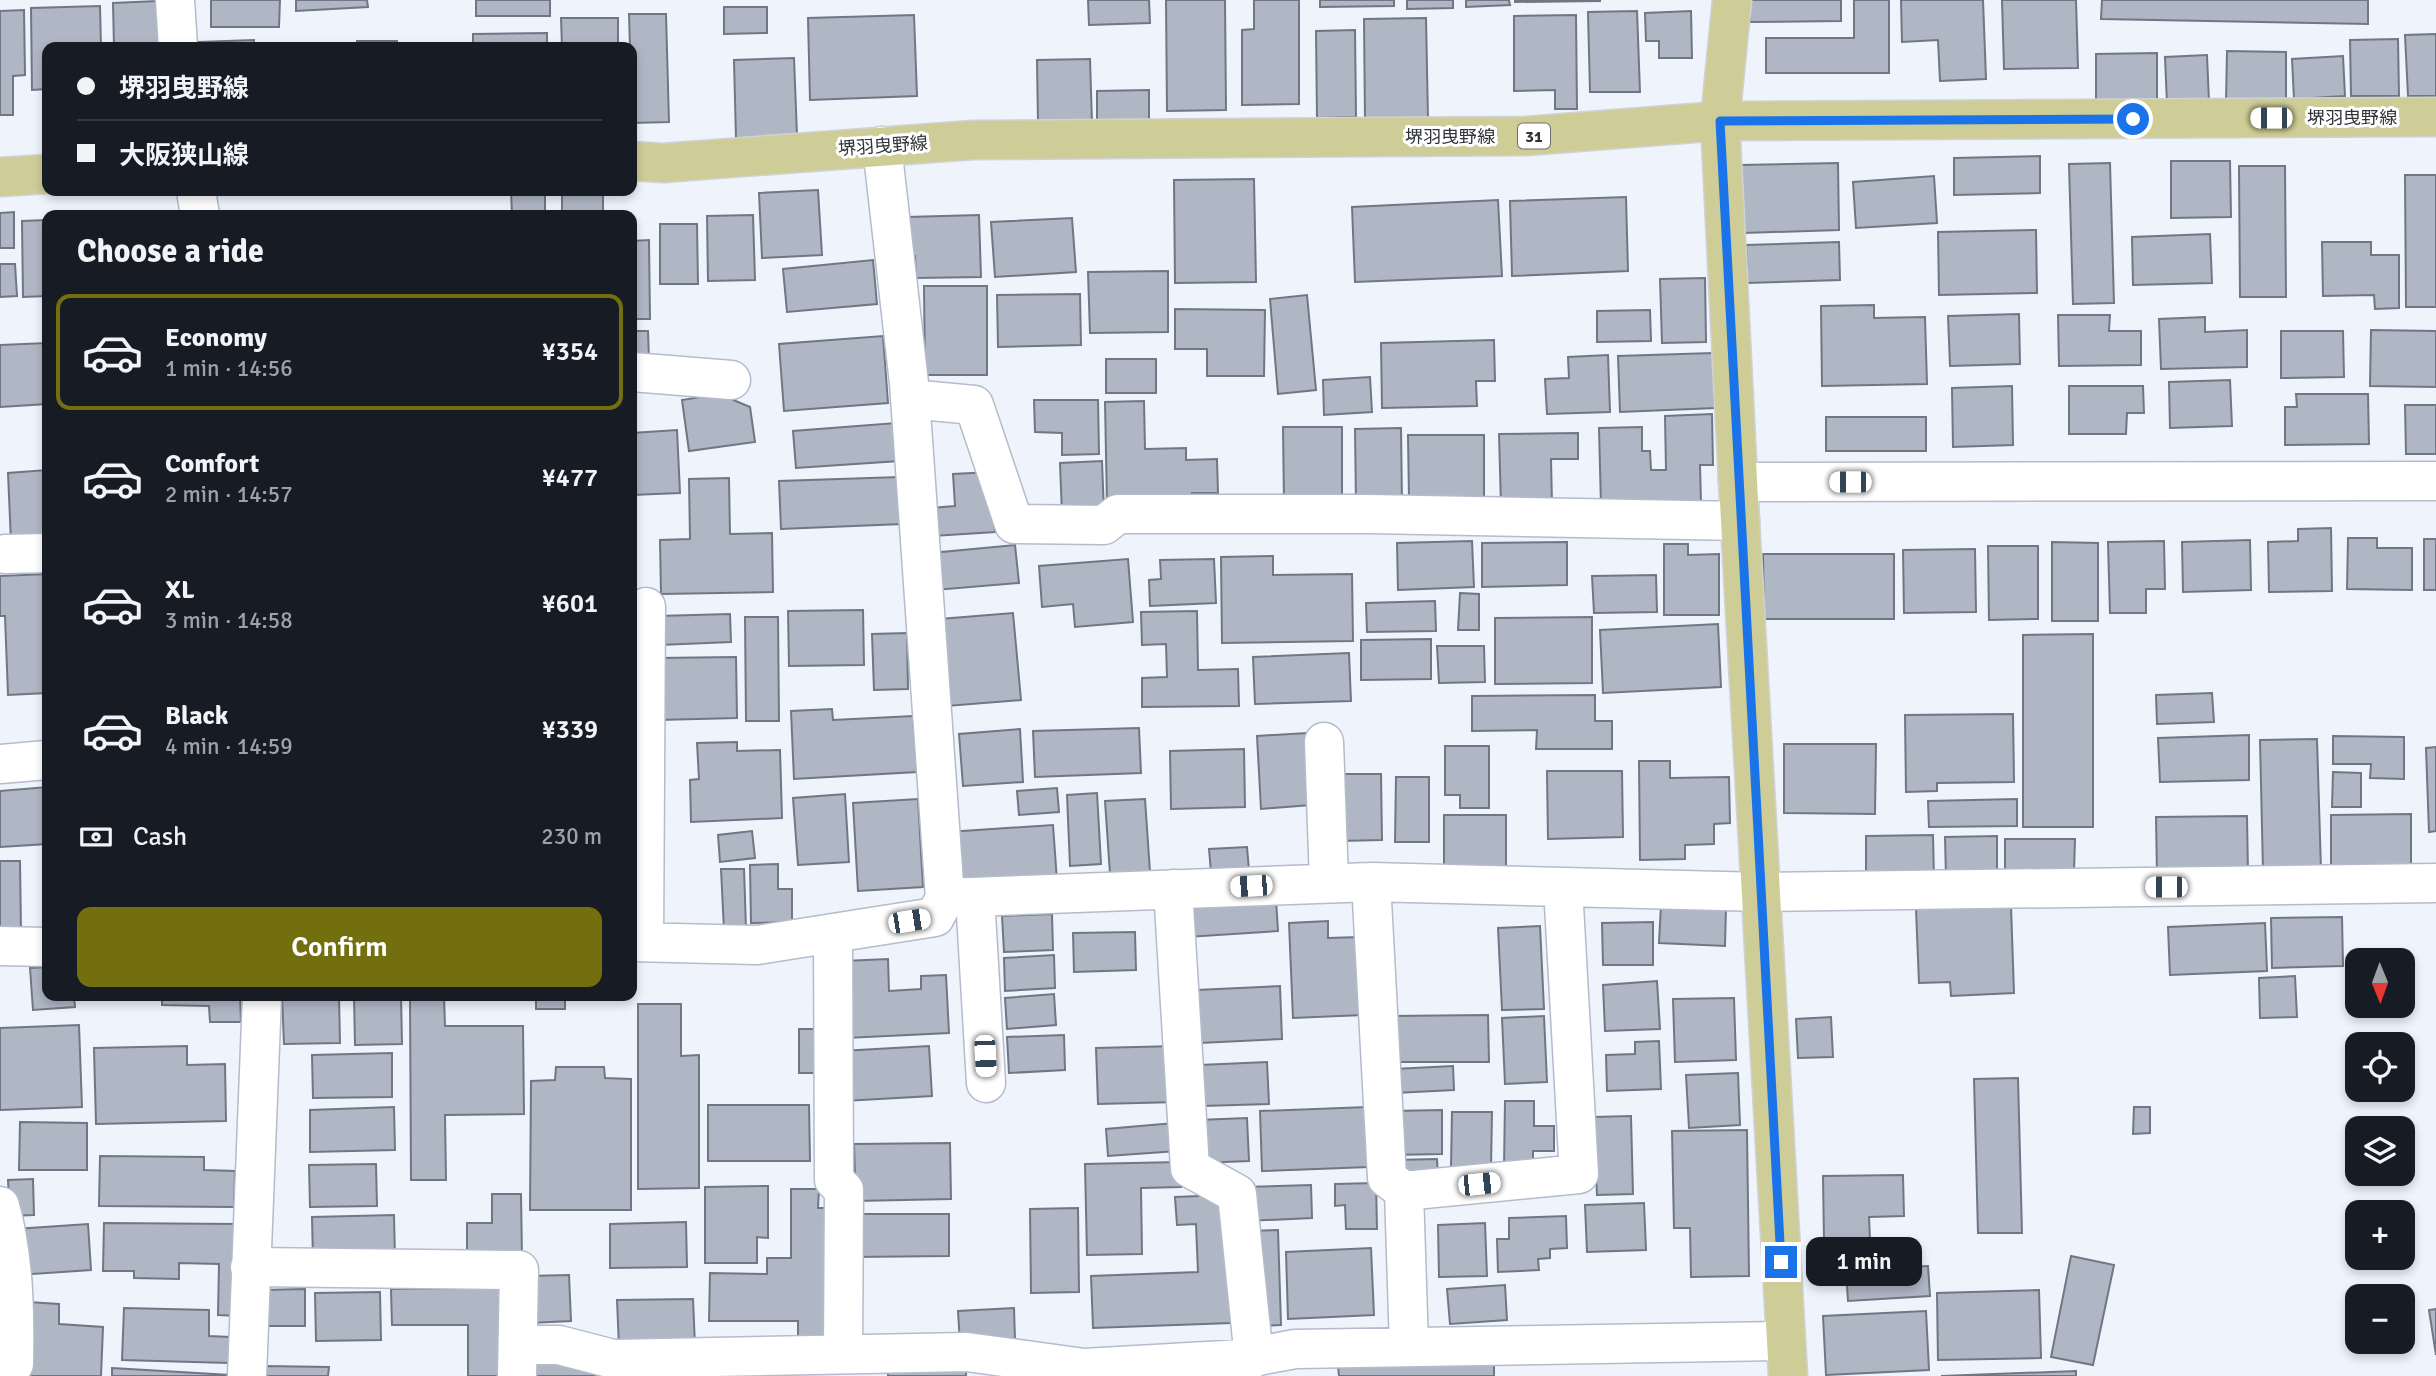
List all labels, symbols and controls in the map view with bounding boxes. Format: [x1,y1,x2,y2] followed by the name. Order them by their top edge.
[119,73,249,105] text: 堺羽曳野線
[2117,103,2149,135] route start
[2307,107,2397,129] street label: 堺羽曳野線
[2251,108,2293,129] car
[1518,124,1550,148] road number: 31
[1405,126,1495,148] street label: 堺羽曳野線
[837,132,929,160] street label: 堺羽曳野線
[119,140,249,172] text: 大阪狭山線
[77,232,264,271] text: Choose a ride
[81,321,144,384] icon: car
[165,322,267,354] text: Economy
[542,336,598,368] text: ¥354
[165,354,293,383] text: 1 min · 14:56
[81,447,144,510] icon: car
[165,448,259,480] text: Comfort
[542,462,598,494] text: ¥477
[1830,472,1872,493] car
[165,480,293,509] text: 2 min · 14:57
[81,573,144,636] icon: car
[165,574,195,606] text: XL
[542,588,598,620] text: ¥601
[165,606,293,635] text: 3 min · 14:58
[81,699,144,762] icon: car
[165,700,228,732] text: Black
[542,714,598,746] text: ¥339
[165,732,293,761] text: 4 min · 14:59
[77,818,115,856] icon: cash
[133,821,187,853] text: Cash
[541,822,602,851] text: 230 m
[1230,874,1273,898] car
[2146,877,2188,898] car
[77,907,602,987] button: Confirm
[887,907,932,935] car
[2345,948,2415,1018] north arrow
[2345,948,2415,1354] map controls
[2345,1032,2415,1102] button: locate
[974,1034,997,1078] car
[2345,1116,2415,1186] button: layers
[1458,1171,1501,1197] car
[2345,1200,2415,1270] button: +
[1806,1238,1921,1286] callout: 1 min
[1765,1246,1797,1278] route end
[1836,1247,1892,1276] text: 1 min
[2345,1284,2415,1354] button: −

